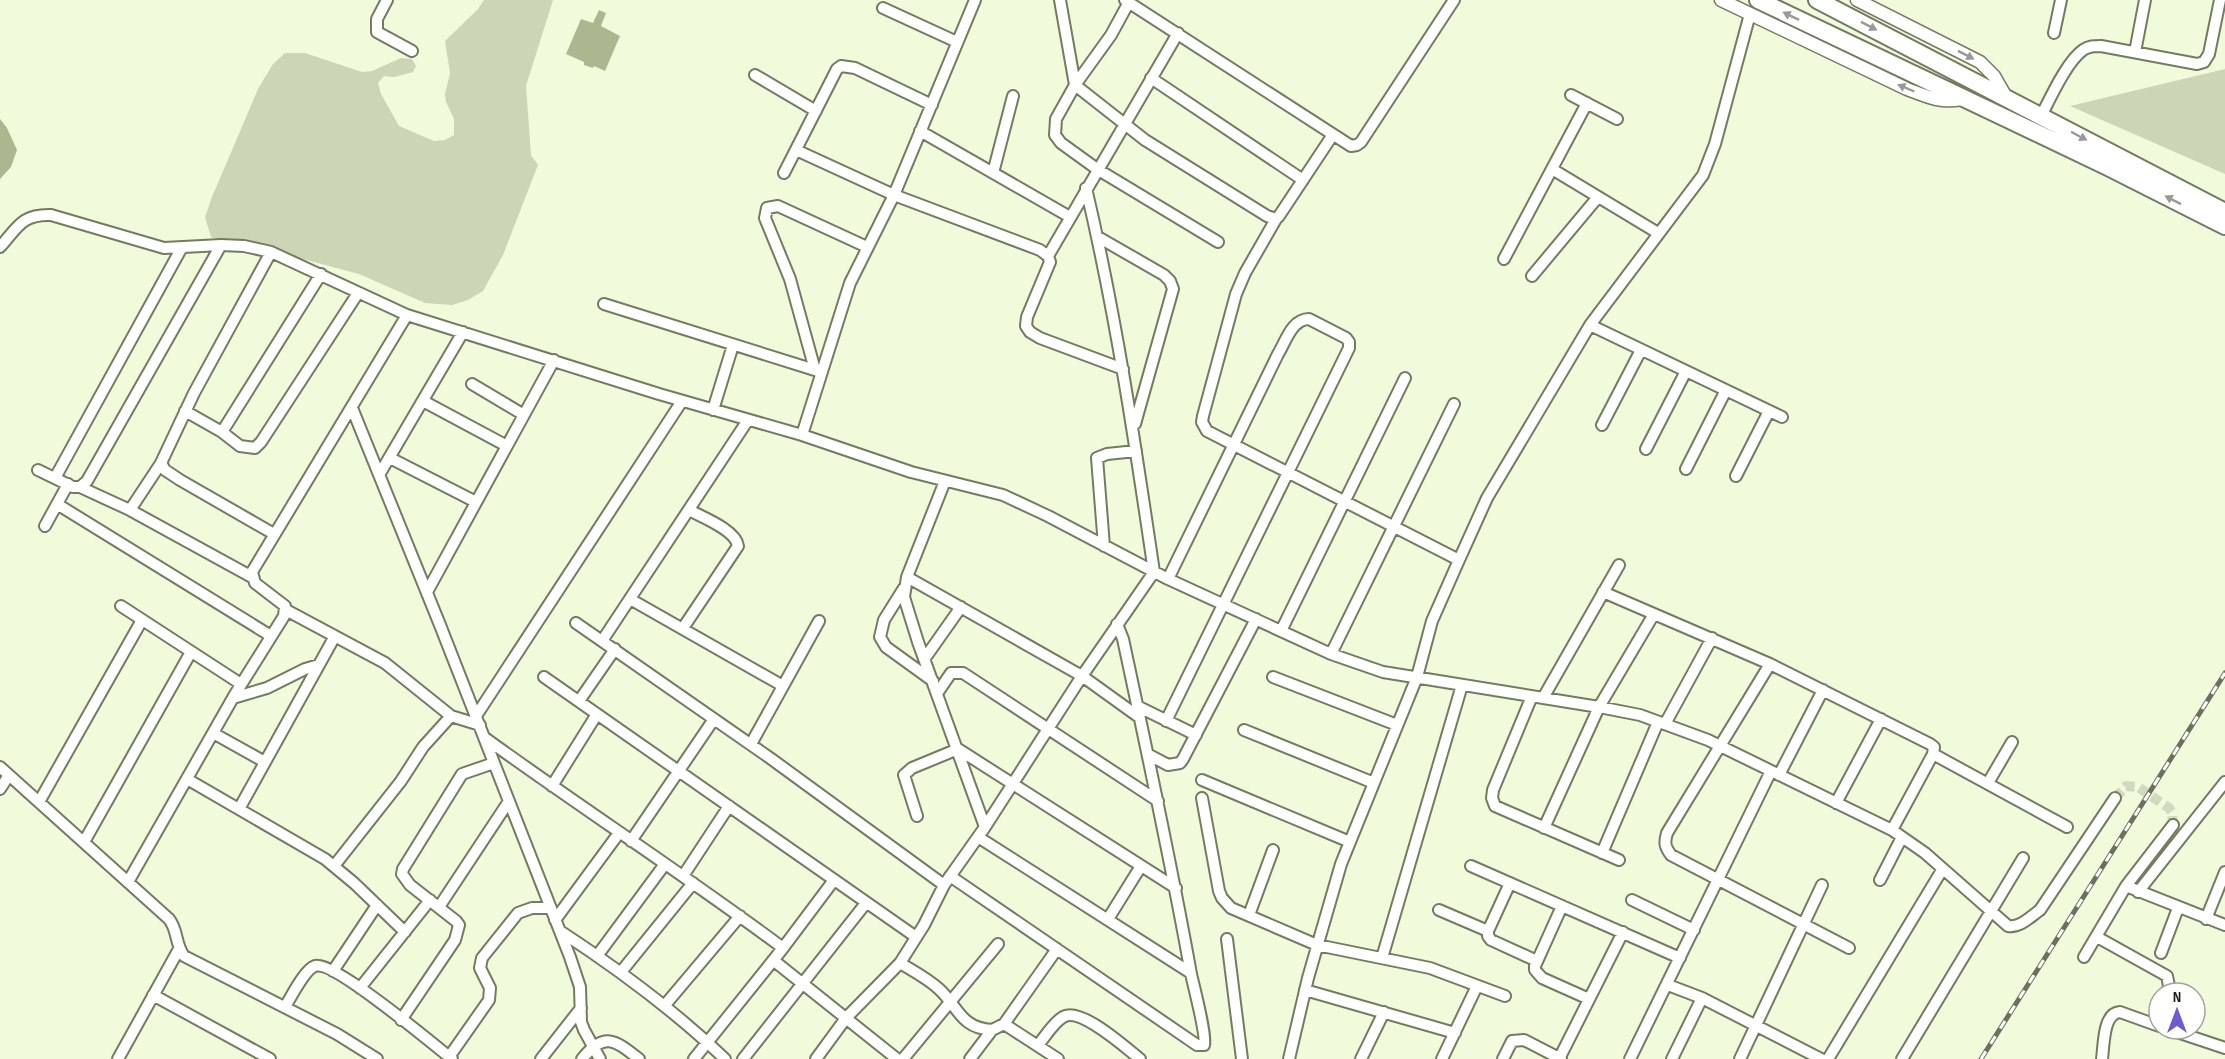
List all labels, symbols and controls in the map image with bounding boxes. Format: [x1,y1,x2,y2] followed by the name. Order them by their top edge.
[1782,12,1800,22] one-way arrow
[1861,22,1878,31] one-way arrow
[1957,50,1974,59] one-way arrow
[1897,83,1915,93] one-way arrow
[2071,131,2088,141] one-way arrow
[2164,195,2181,205] one-way arrow
[2147,981,2207,1041] north arrow
[2173,988,2181,1007] text: N

